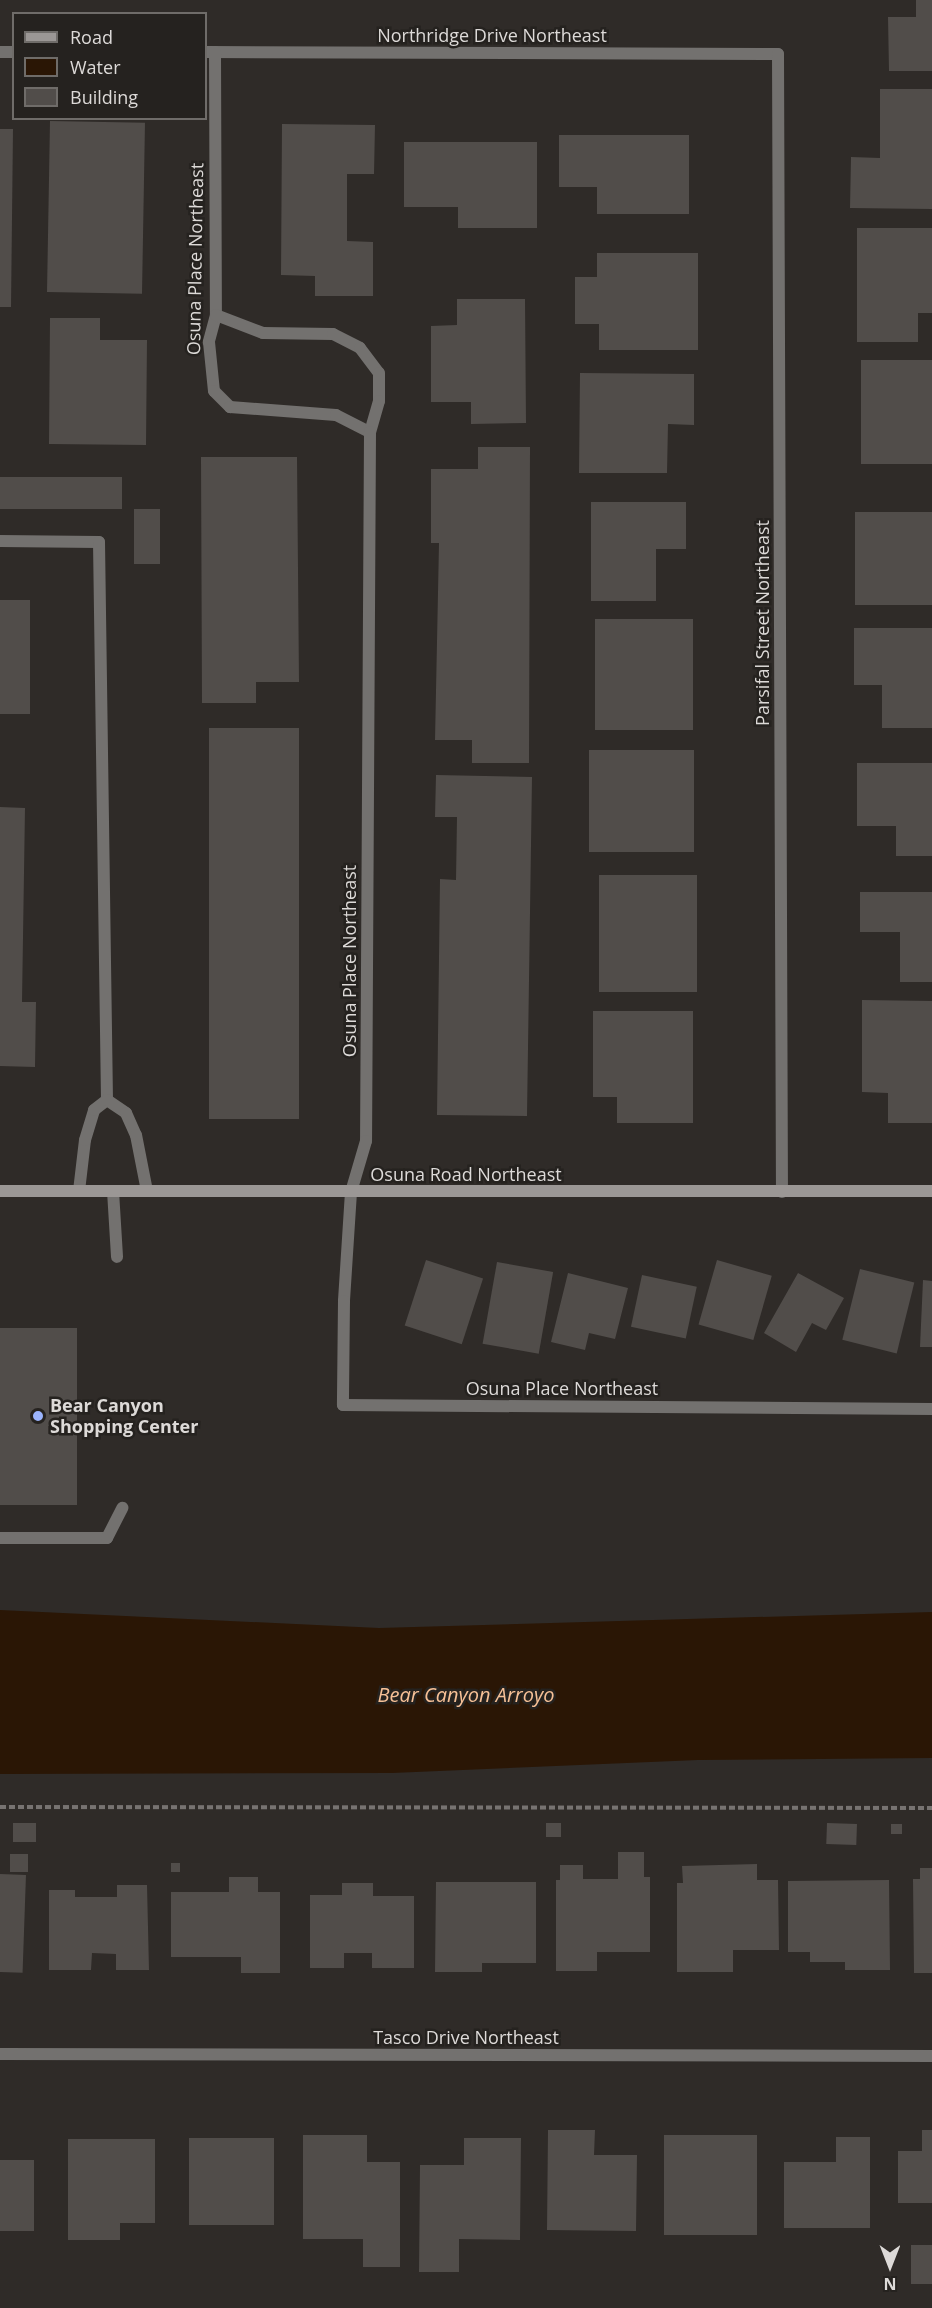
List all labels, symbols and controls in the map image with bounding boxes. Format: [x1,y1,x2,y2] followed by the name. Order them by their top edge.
[12,12,207,120] legend
[377,24,607,46] street label: Northridge Drive Northeast
[70,25,113,49] text: Road
[70,55,121,79] text: Water
[70,85,138,109] text: Building
[183,163,207,355] street label: Osuna Place Northeast
[751,520,773,726] street label: Parsifal Street Northeast
[338,865,360,1057] street label: Osuna Place Northeast
[370,1163,562,1185] street label: Osuna Road Northeast
[466,1377,658,1399] street label: Osuna Place Northeast
[50,1395,198,1438] place label: Bear Canyon Shopping Center
[31,1409,45,1423] marker: Bear Canyon Shopping Center
[378,1682,554,1706] water label: Bear Canyon Arroyo
[373,2026,559,2048] street label: Tasco Drive Northeast
[860,2236,920,2296] north arrow
[884,2273,897,2295] text: N

